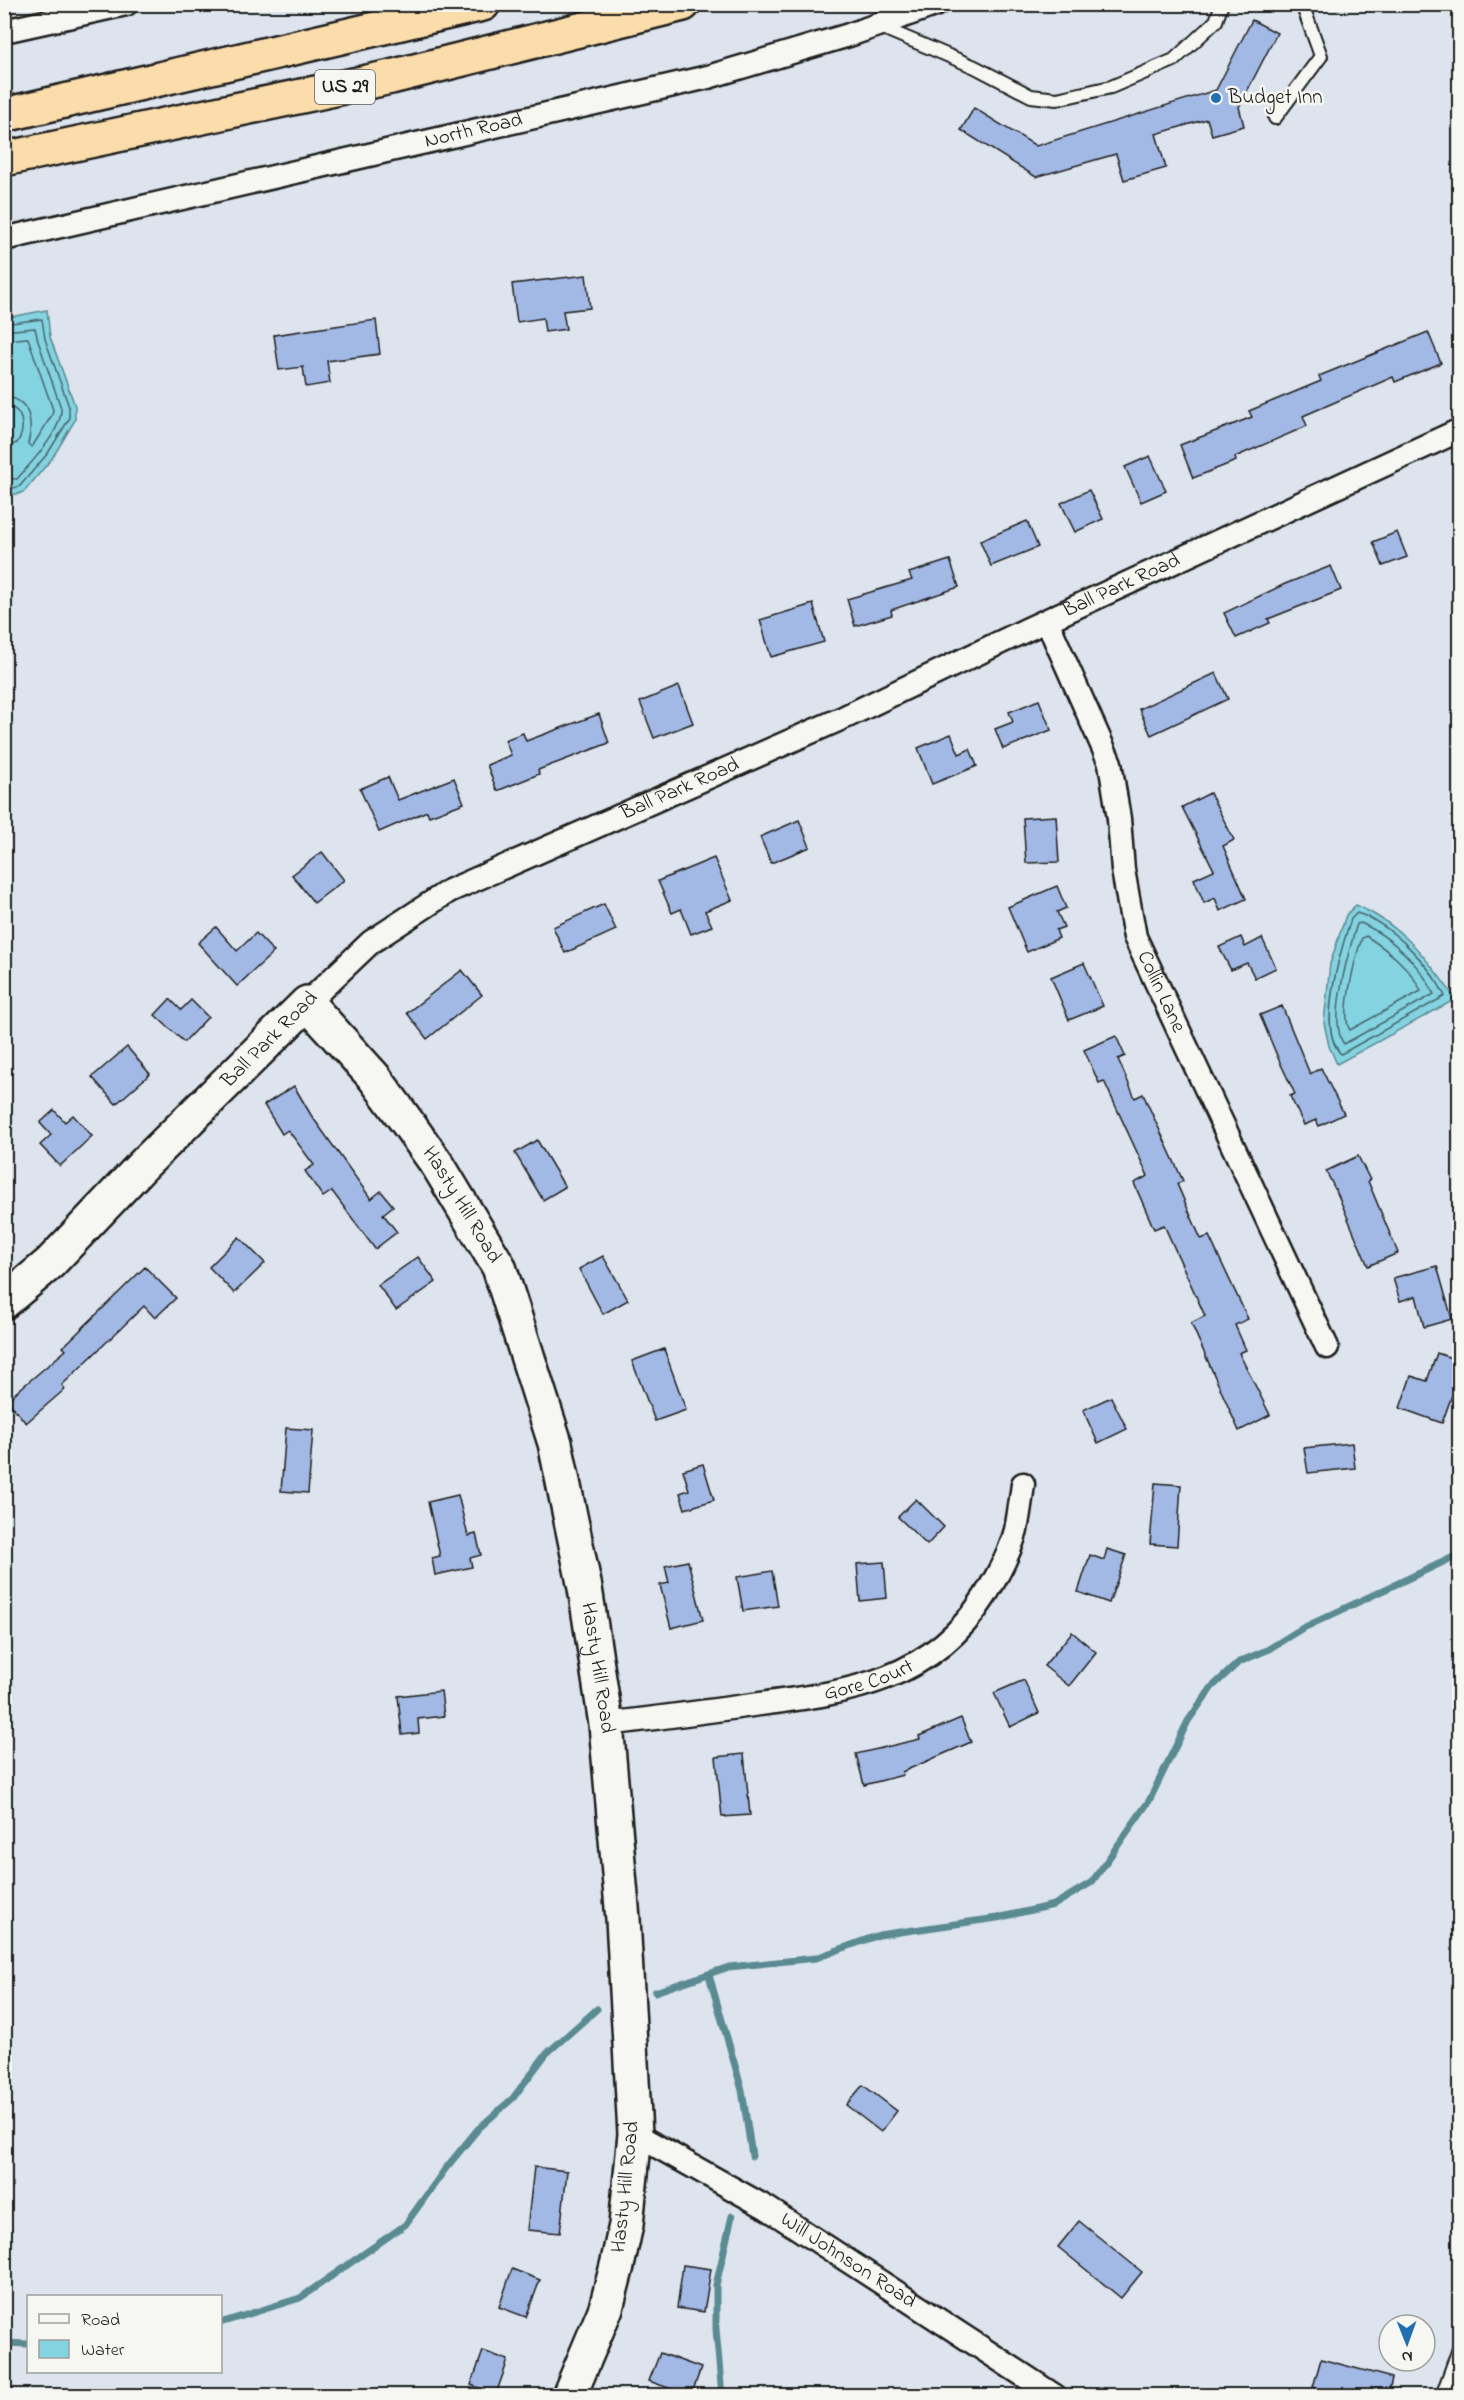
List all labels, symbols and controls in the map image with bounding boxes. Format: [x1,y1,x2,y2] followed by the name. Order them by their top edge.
[315,70,375,104] road number: US 29
[1227,83,1323,115] place label: Budget Inn
[1209,91,1223,105] marker: Budget Inn
[422,105,526,157] street label: North Road
[1057,546,1185,627] street label: Ball Park Road
[615,750,744,829] street label: Ball Park Road
[1129,946,1193,1038] street label: Collin Lane
[214,984,326,1096] street label: Ball Park Road
[414,1140,509,1269] street label: Hasty Hill Road
[572,1600,622,1735] street label: Hasty Hill Road
[821,1652,920,1709] street label: Gore Court
[604,2120,650,2255] street label: Hasty Hill Road
[774,2205,922,2316] street label: Will Johnson Road
[27,2295,222,2373] legend
[81,2308,120,2334] text: Road
[1377,2313,1437,2373] north arrow
[81,2338,125,2364] text: Water
[1401,2344,1413,2368] text: N

